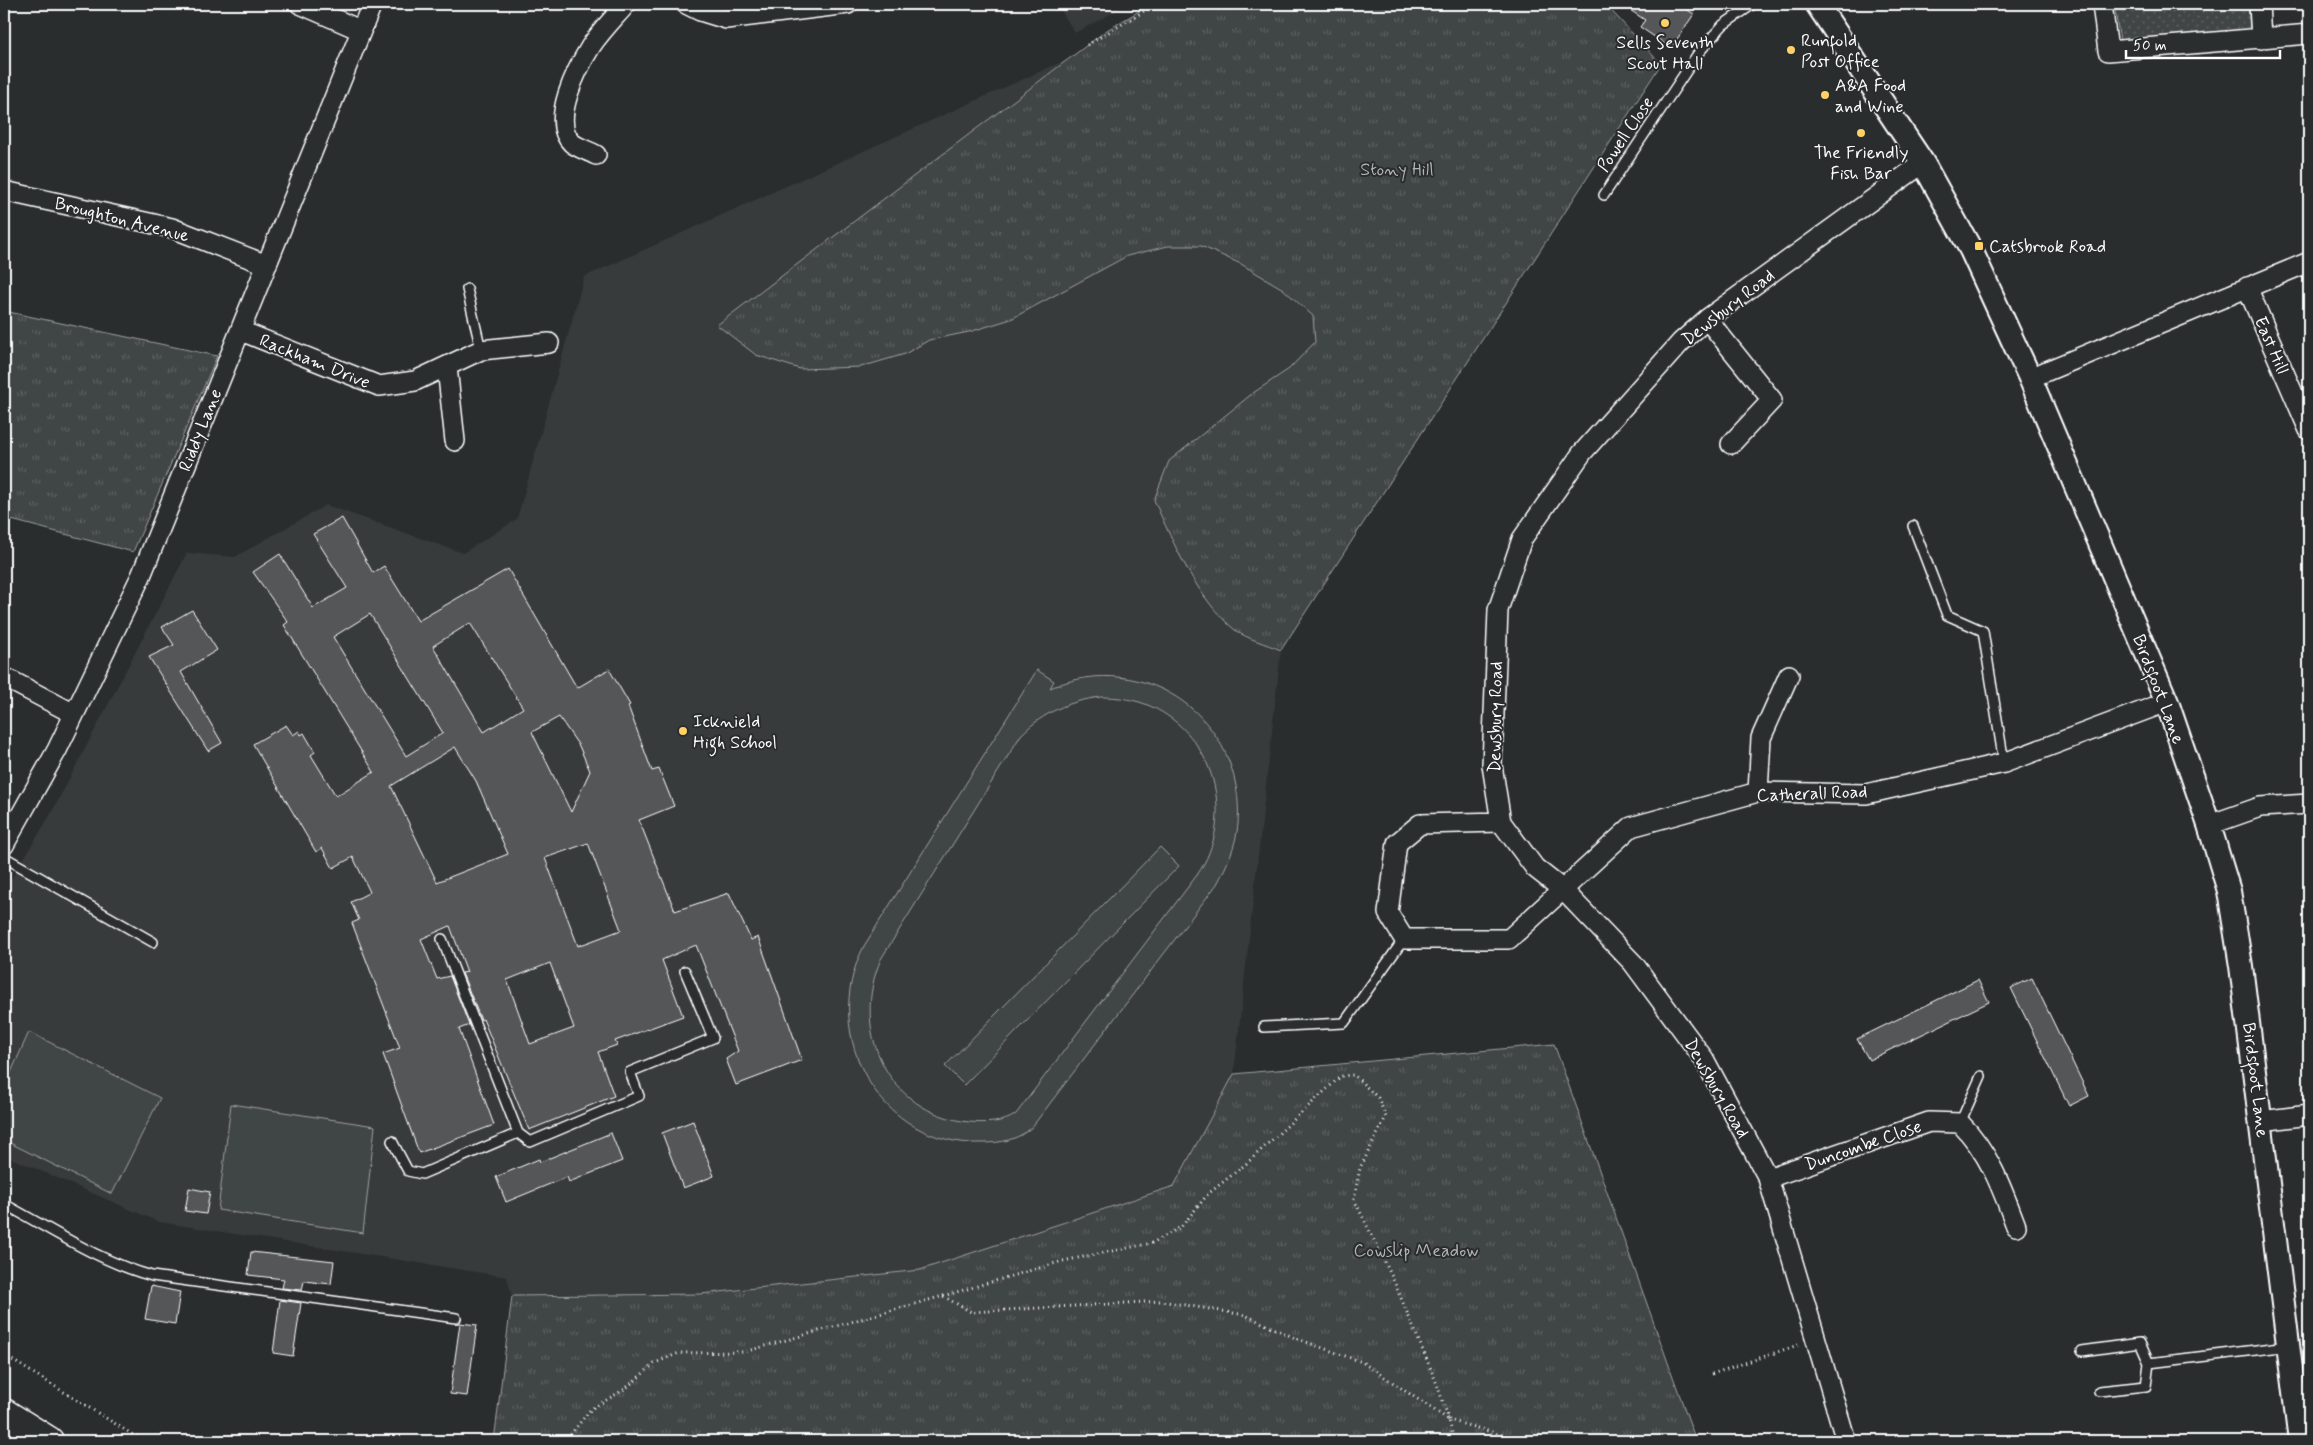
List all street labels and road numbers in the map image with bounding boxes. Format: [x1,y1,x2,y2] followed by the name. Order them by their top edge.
[1592,92,1660,177] street label: Powell Close
[52,192,192,248] street label: Broughton Avenue
[1677,264,1780,352] street label: Dewsbury Road
[2248,313,2294,378] street label: East Hill
[256,329,374,395] street label: Rackham Drive
[173,385,228,475] street label: Riddy Lane
[2124,631,2190,748] street label: Birdsfoot Lane
[1483,661,1509,773] street label: Dewsbury Road
[1756,780,1868,808] street label: Catherall Road
[2234,1021,2274,1139] street label: Birdsfoot Lane
[1678,1034,1754,1143] street label: Dewsbury Road
[1802,1115,1925,1177] street label: Duncombe Close

